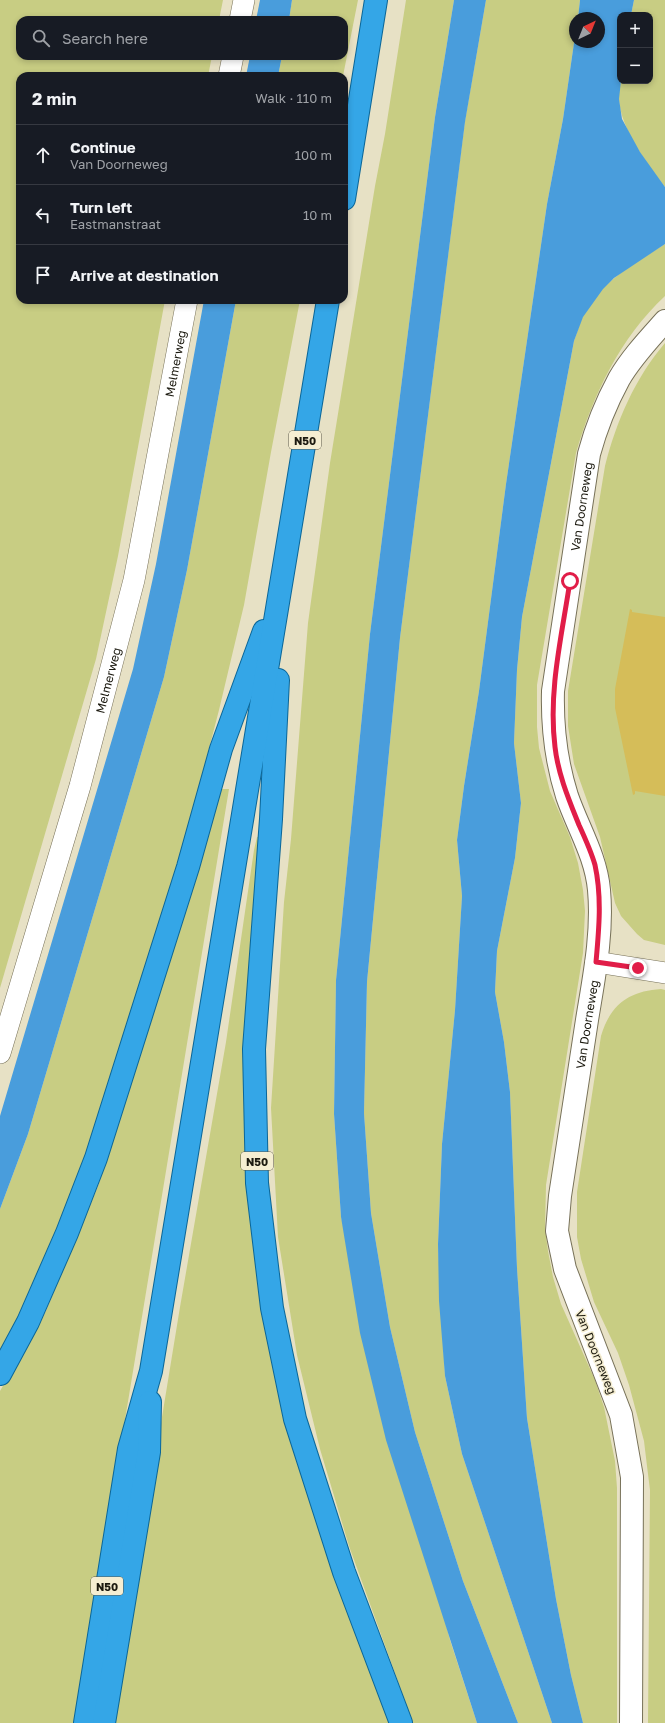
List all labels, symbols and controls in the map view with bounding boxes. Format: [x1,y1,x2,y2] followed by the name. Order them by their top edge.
[569,12,605,48] north arrow
[617,12,653,84] map controls
[617,12,653,48] button: +
[16,16,348,60] search box
[30,27,52,49] icon: search
[62,29,148,47] text: Search here
[617,48,653,84] button: −
[32,88,76,109] text: 2 min
[255,90,332,106] text: Walk · 110 m
[70,138,136,156] text: Continue
[32,144,54,166] icon: ahead
[295,147,332,163] text: 100 m
[70,156,168,172] text: Van Doorneweg
[70,198,132,216] text: Turn left
[32,204,54,226] icon: left
[303,207,332,223] text: 10 m
[70,216,161,232] text: Eastmanstraat
[32,264,54,286] icon: arrive
[70,266,219,284] text: Arrive at destination
[161,329,189,398] street label: Melmerweg
[289,431,321,449] road number: N50
[567,461,595,552] street label: Van Doorneweg
[561,572,579,590] route start
[92,646,124,715] street label: Melmerweg
[629,959,647,977] route end
[572,979,601,1070] street label: Van Doorneweg
[241,1152,273,1170] road number: N50
[572,1307,620,1397] street label: Van Doorneweg
[91,1577,123,1595] road number: N50

